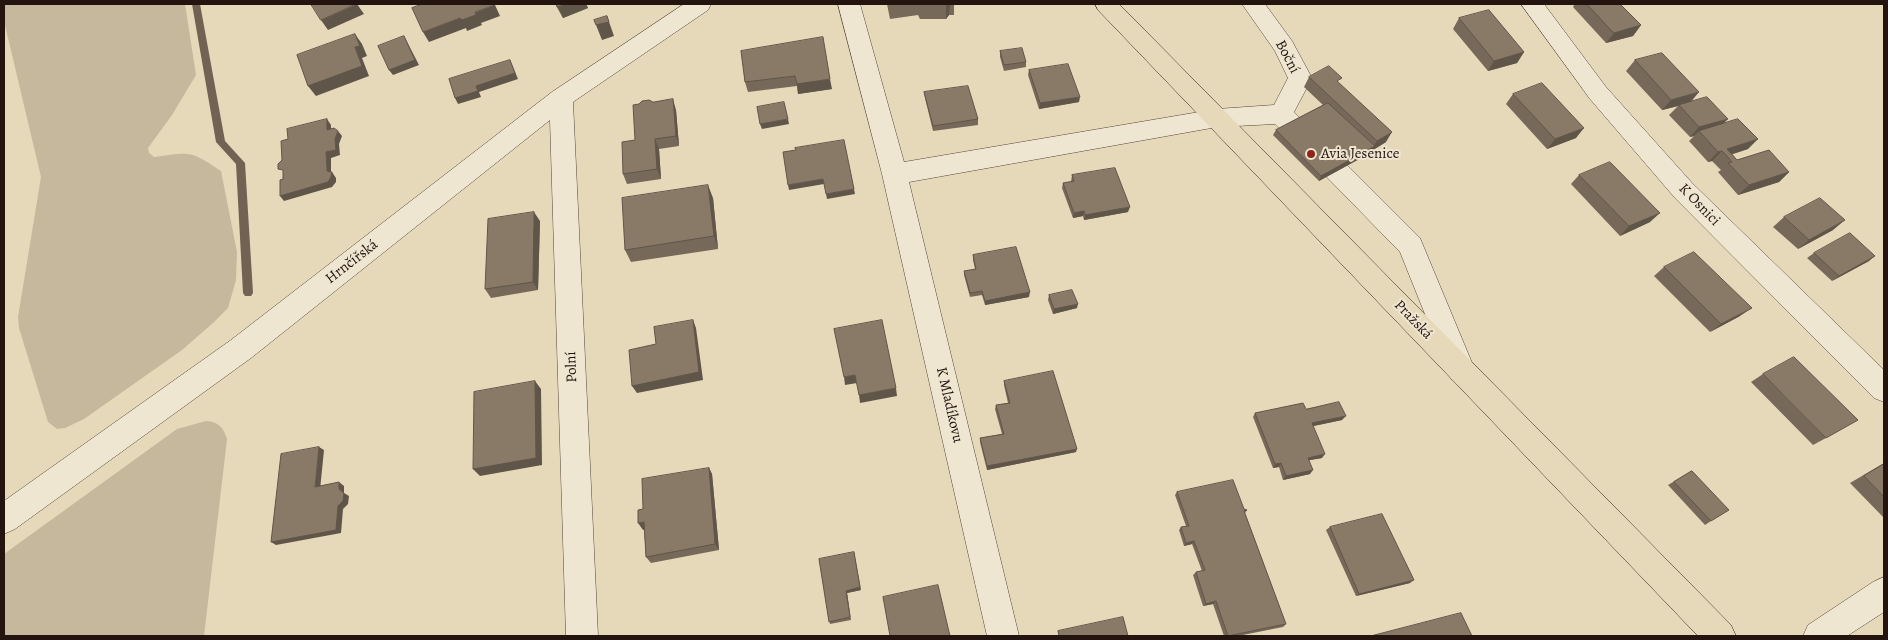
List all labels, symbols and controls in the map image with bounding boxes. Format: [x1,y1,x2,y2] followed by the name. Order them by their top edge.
[1271,37,1303,77] street label: Boční
[1321,145,1399,163] place label: Avia Jesenice
[1305,148,1317,160] marker: Avia Jesenice
[1675,180,1723,230] street label: K Osnici
[322,236,382,288] street label: Hrnčířská
[1390,297,1436,343] street label: Pražská
[562,351,582,383] street label: Polní
[932,365,966,445] street label: K Mladíkovu

